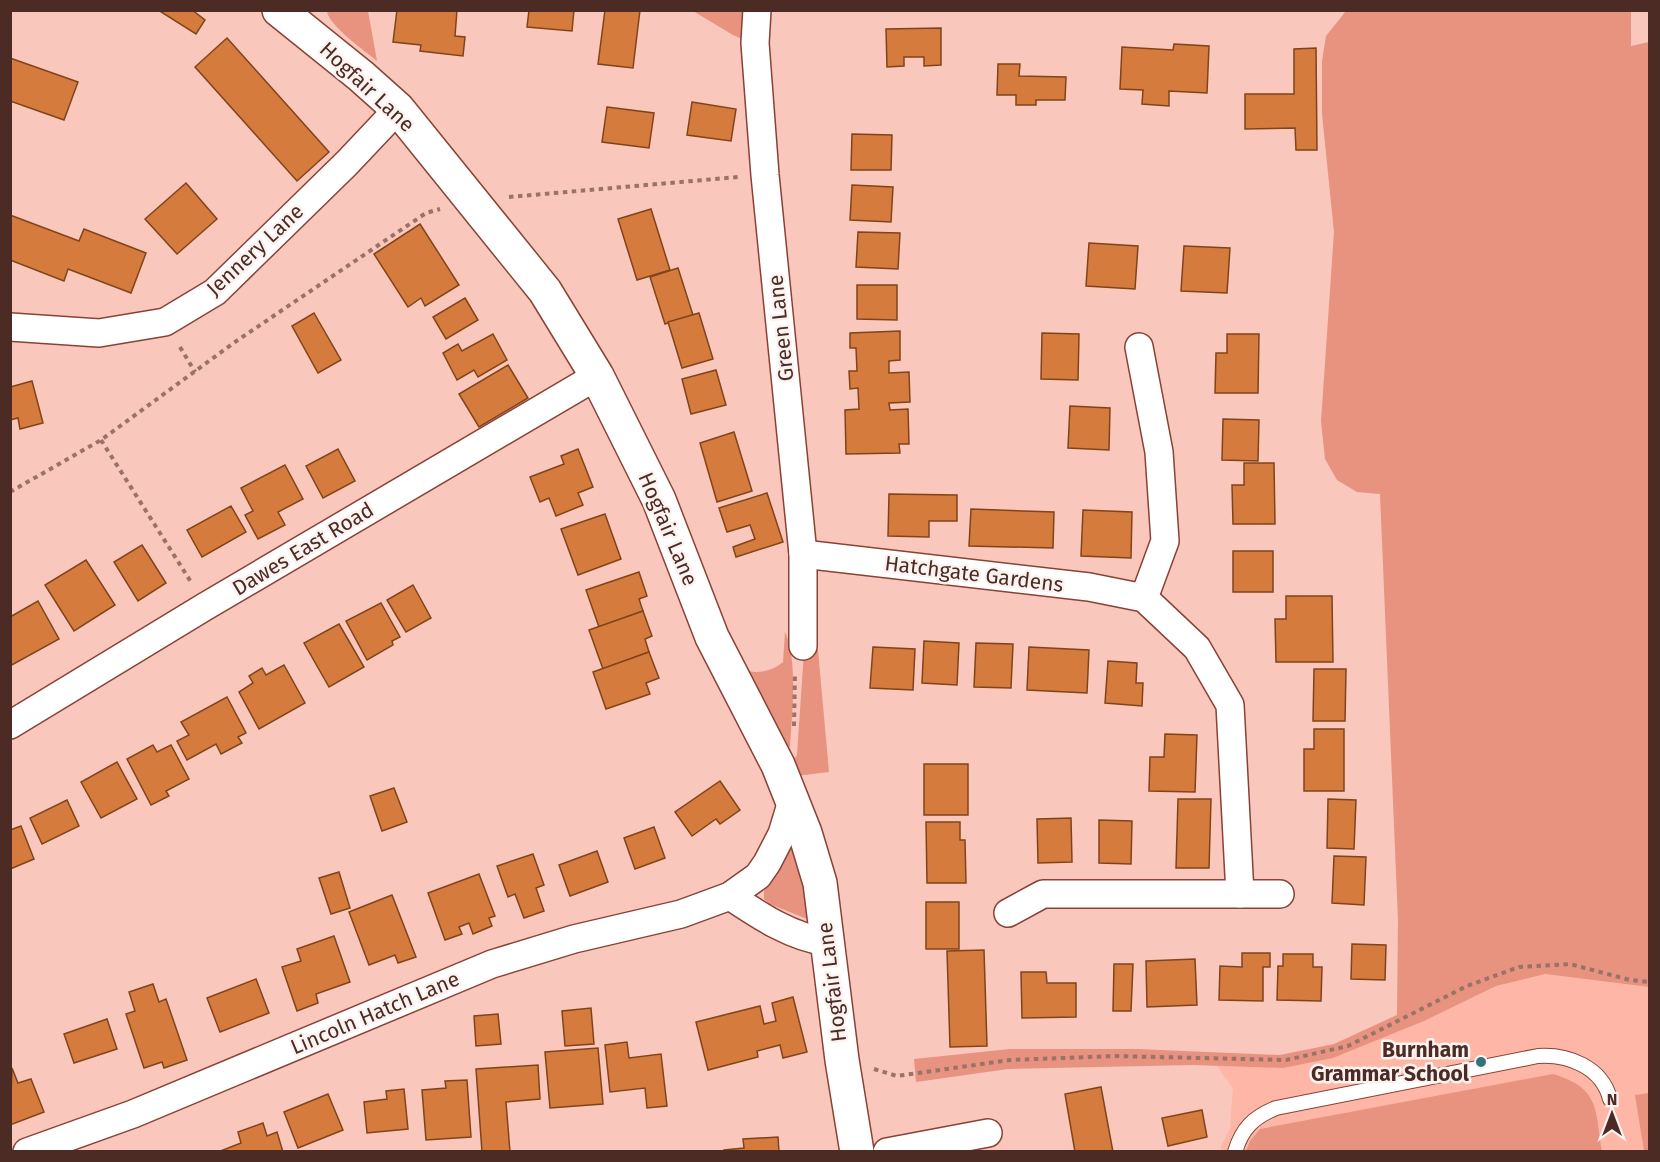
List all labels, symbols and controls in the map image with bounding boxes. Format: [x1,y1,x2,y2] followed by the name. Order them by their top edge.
[314,36,420,138] street label: Hogfair Lane
[201,198,309,302] street label: Jennery Lane
[762,273,800,383] street label: Green Lane
[632,468,704,590] street label: Hogfair Lane
[228,497,378,601] street label: Dawes East Road
[883,550,1065,598] street label: Hatchgate Gardens
[812,921,852,1043] street label: Hogfair Lane
[287,966,463,1060] street label: Lincoln Hatch Lane
[1311,1037,1470,1087] place label: Burnham Grammar School
[1474,1055,1488,1069] marker: Burnham Grammar School
[1582,1084,1642,1144] north arrow
[1607,1090,1617,1109] text: N

